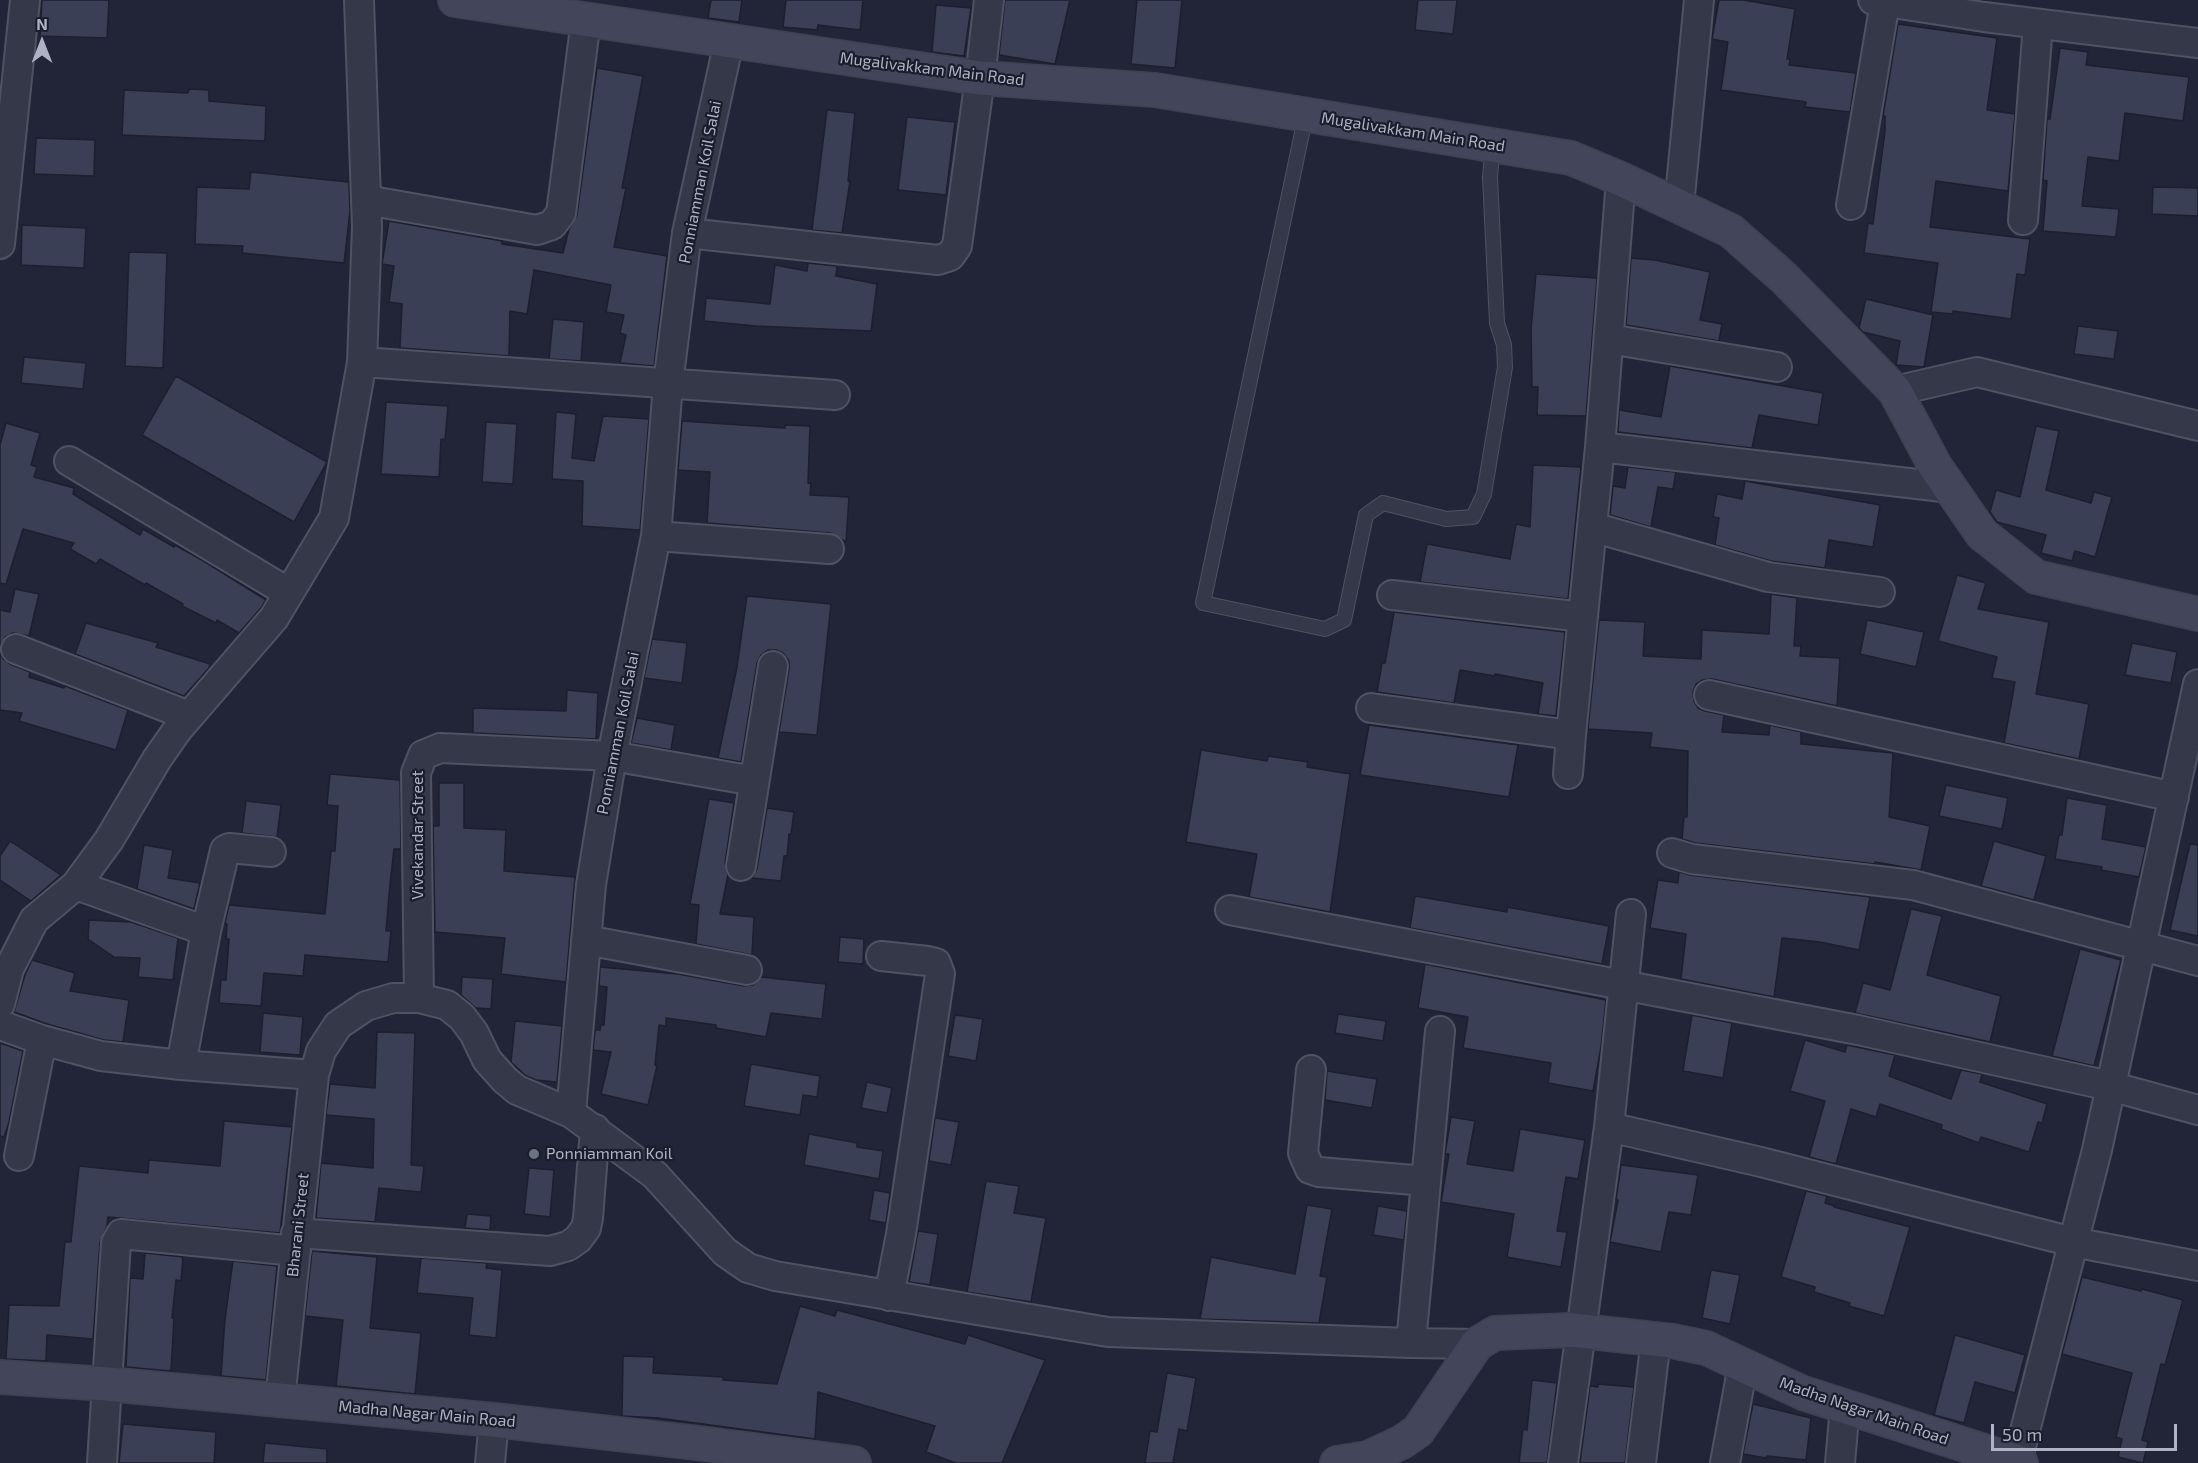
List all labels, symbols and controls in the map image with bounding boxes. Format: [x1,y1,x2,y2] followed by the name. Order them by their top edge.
[12,12,72,72] north arrow
[36,14,48,33] text: N
[839,48,1025,90] street label: Mugalivakkam Main Road
[675,99,725,265] street label: Ponniamman Koil Salai
[1320,108,1506,156] street label: Mugalivakkam Main Road
[593,650,643,816] street label: Ponniamman Koil Salai
[408,770,428,900] street label: Vivekandar Street
[546,1144,673,1164] place label: Ponniamman Koil
[527,1147,541,1161] marker: Ponniamman Koil
[283,1172,313,1278] street label: Bharani Street
[1777,1373,1951,1449] street label: Madha Nagar Main Road
[338,1397,516,1431] street label: Madha Nagar Main Road
[1994,1412,2180,1450] scale bar
[2002,1423,2042,1445] text: 50 m

